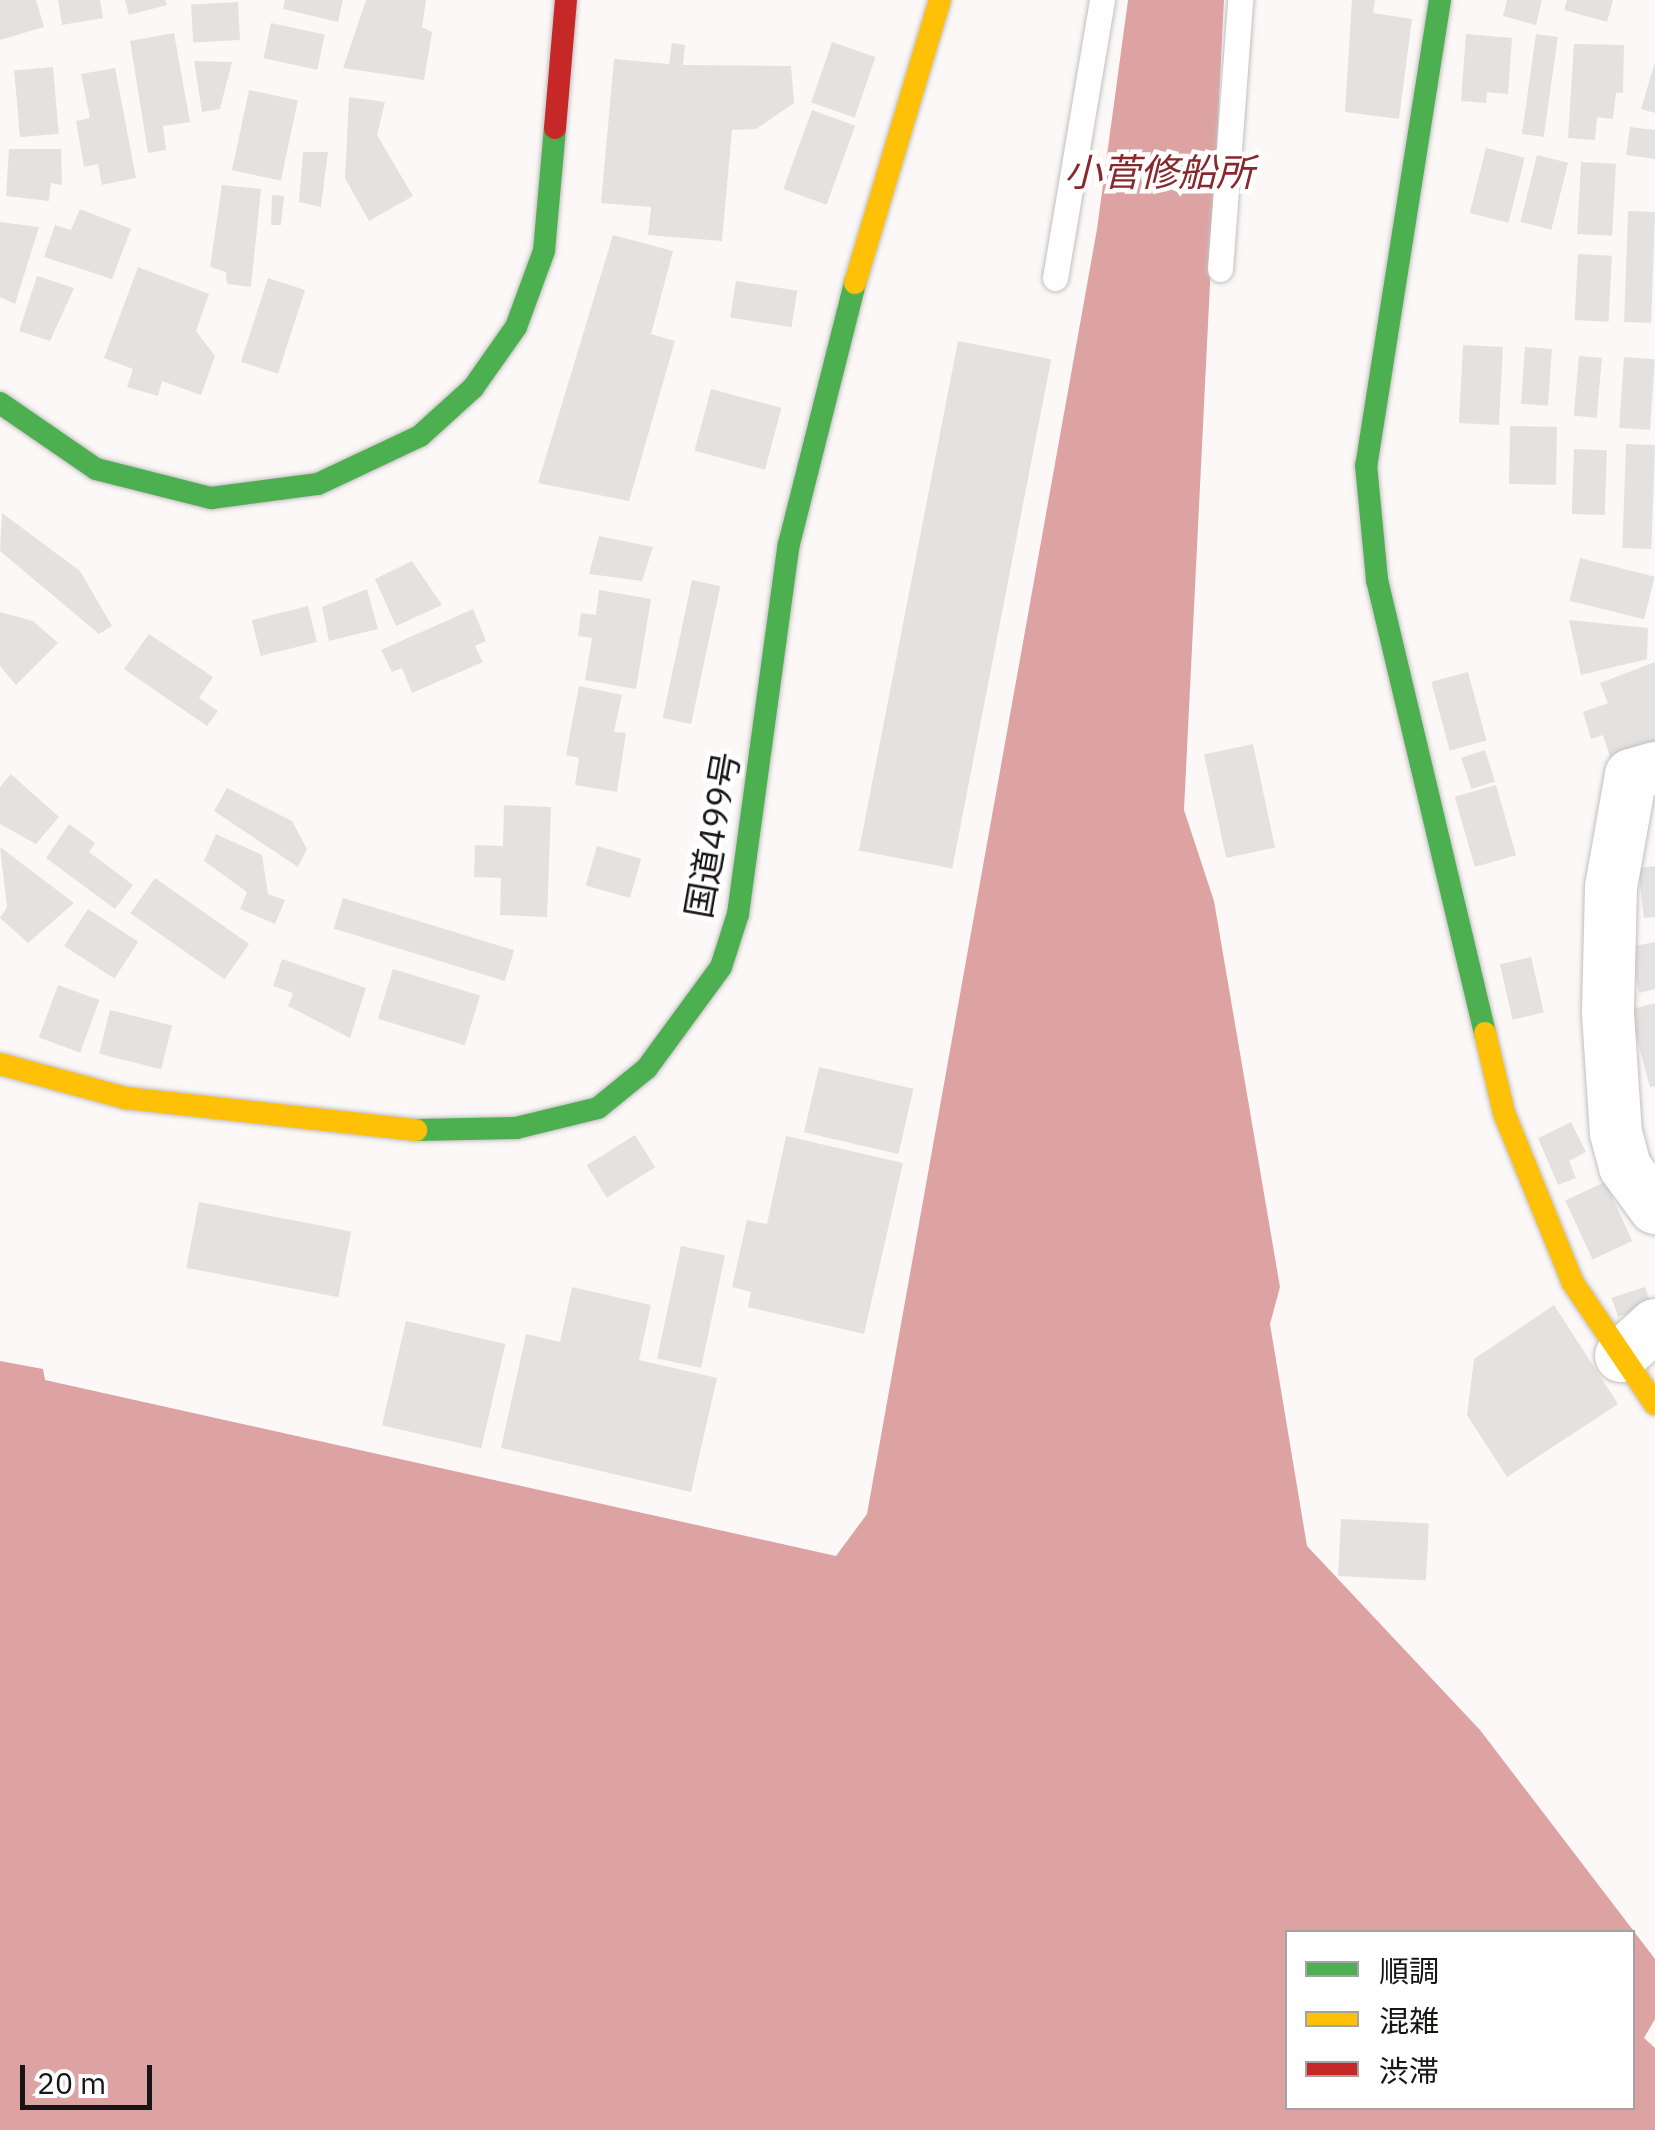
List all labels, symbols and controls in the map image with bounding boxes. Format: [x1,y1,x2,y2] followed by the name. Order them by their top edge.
[1064,149,1254,195] water label: 小菅修船所
[677,749,747,921] street label: 国道499号
[1285,1930,1635,2110] legend
[1379,1951,1439,1990] text: 順調
[1379,2001,1439,2040] text: 混雑
[25,2045,158,2107] scale bar
[1379,2051,1439,2090] text: 渋滞
[37,2063,106,2102] text: 20 m

